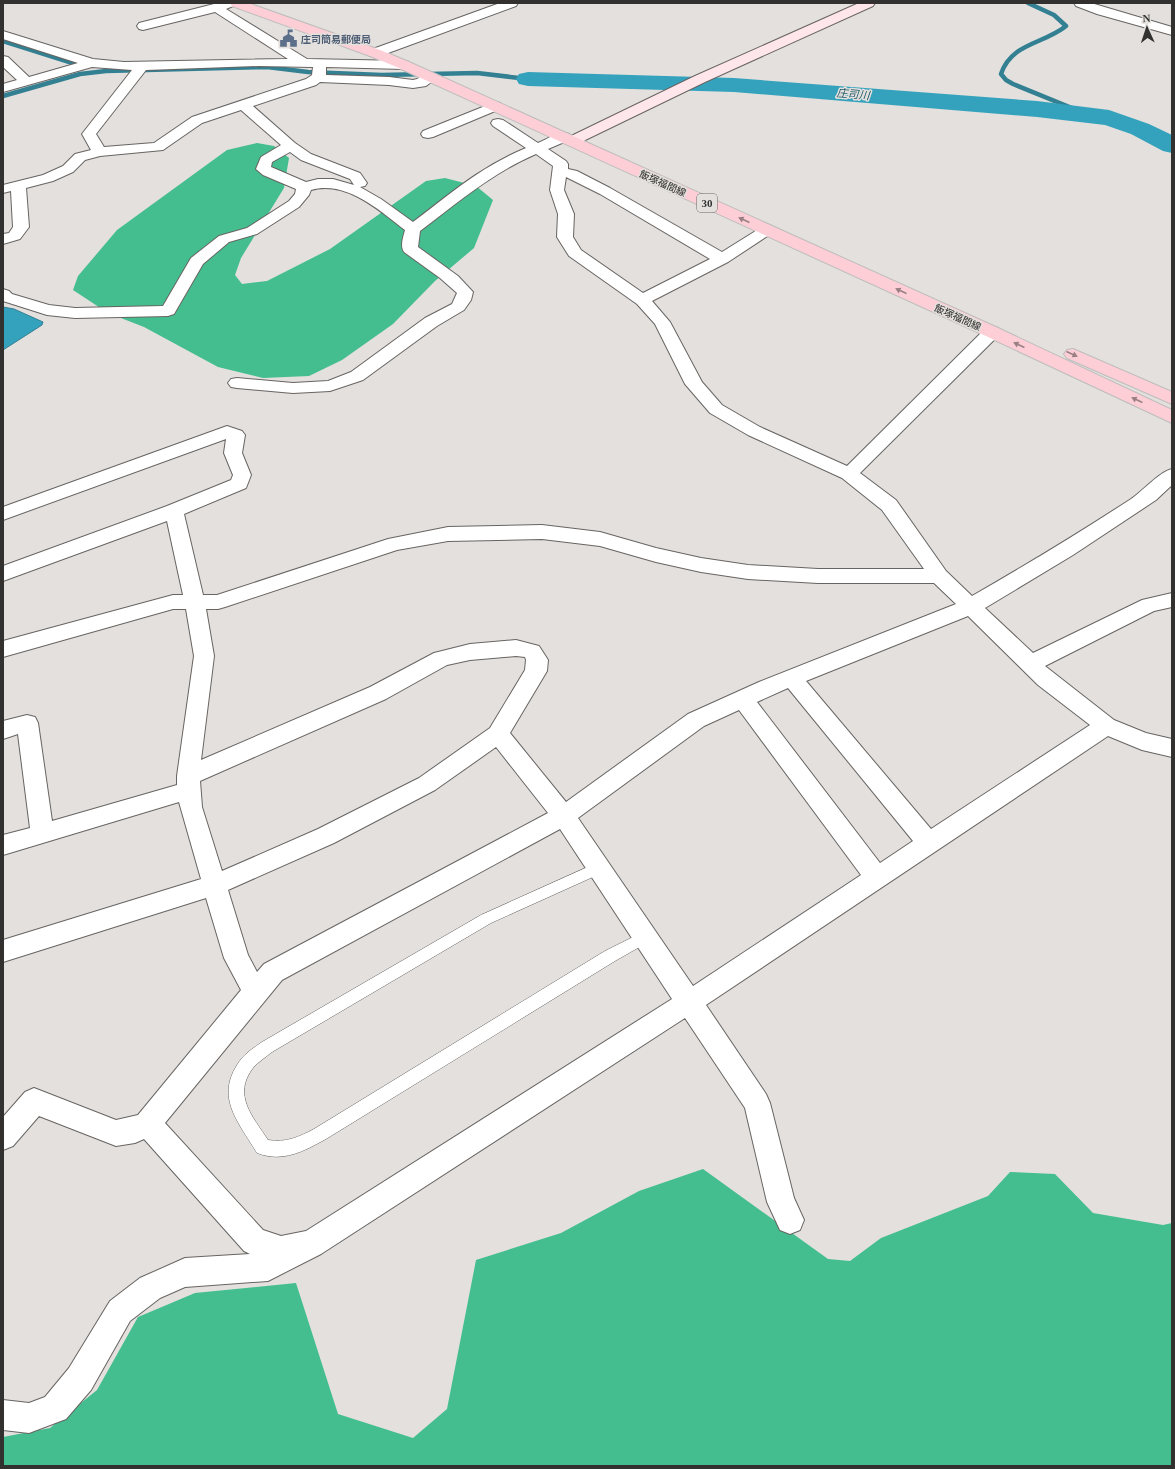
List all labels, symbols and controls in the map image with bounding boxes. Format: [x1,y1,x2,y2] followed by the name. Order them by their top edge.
[1127,8,1167,48] north arrow
[1142,12,1151,24] text: N
[278,29,298,49] public building icon: 庄司簡易郵便局
[300,34,371,45] place label: 庄司簡易郵便局
[836,87,871,102] water label: 庄司川
[638,168,688,199] street label: 飯塚福間線
[697,194,717,212] road number: 30
[739,217,750,223] one-way arrow
[895,288,906,294] one-way arrow
[933,302,983,333] street label: 飯塚福間線
[1013,342,1025,348] one-way arrow
[1067,351,1079,357] one-way arrow
[1131,397,1142,403] one-way arrow

